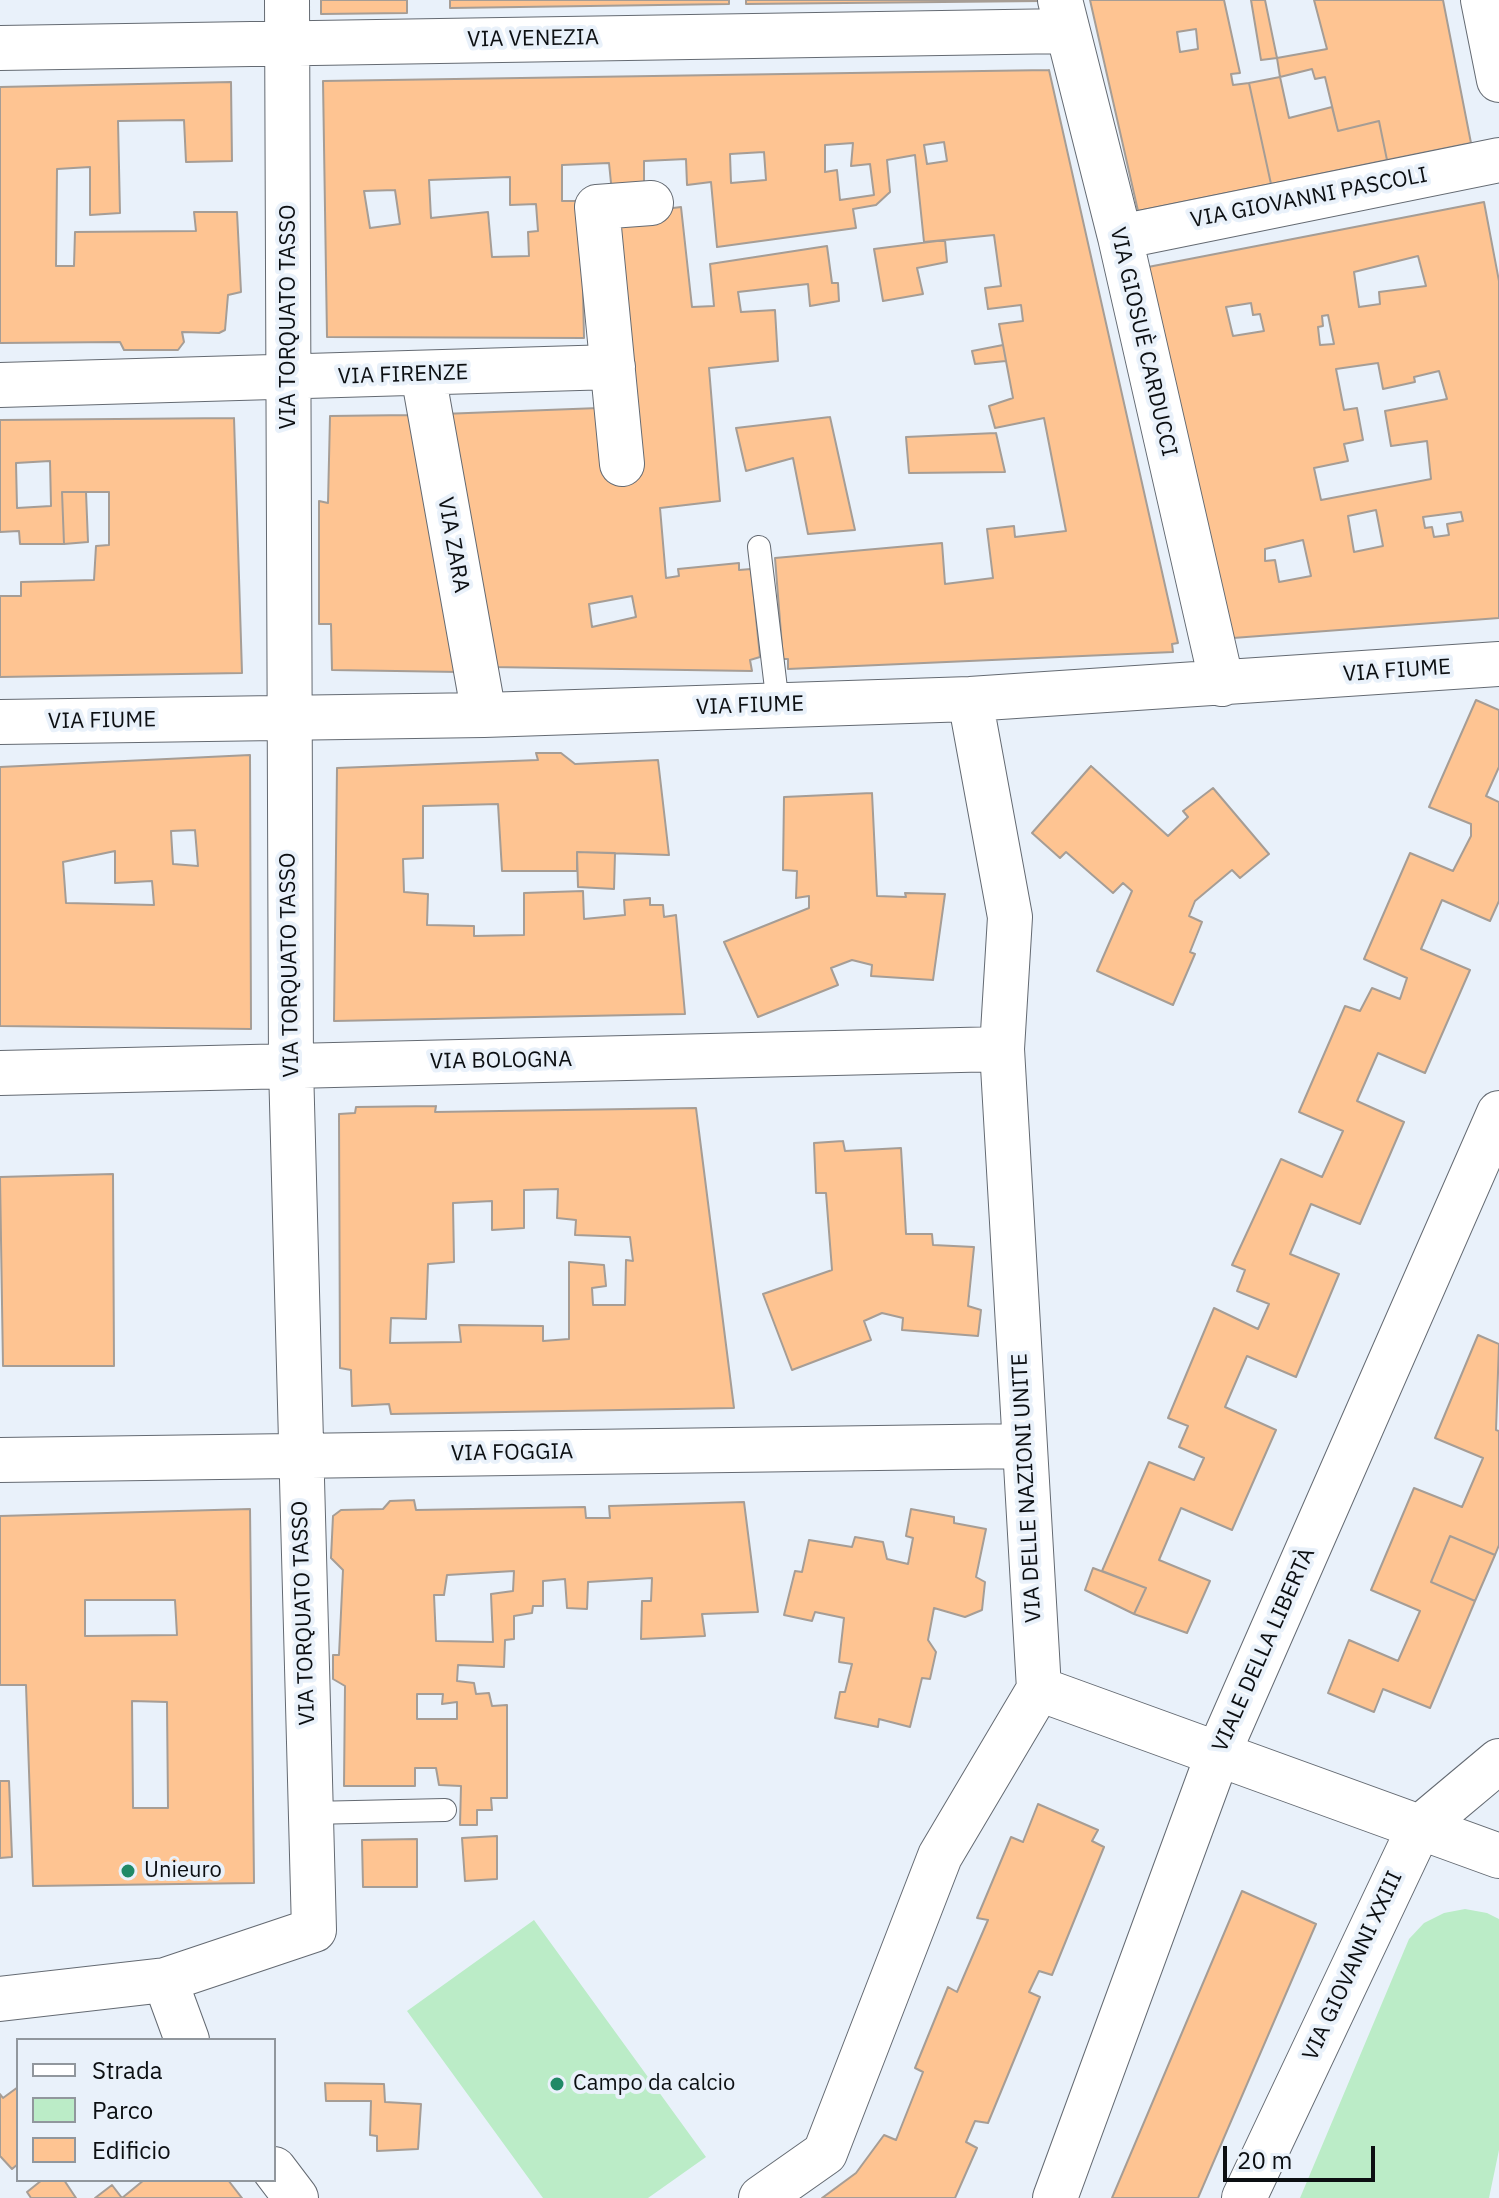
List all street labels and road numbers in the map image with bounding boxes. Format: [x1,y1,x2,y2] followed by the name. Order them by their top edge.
[467,25,599,53] street label: VIA VENEZIA
[1188,162,1430,234] street label: VIA GIOVANNI PASCOLI
[276,204,302,430] street label: VIA TORQUATO TASSO
[1104,225,1182,459] street label: VIA GIOSUÈ CARDUCCI
[337,360,469,390] street label: VIA FIRENZE
[432,495,474,595] street label: VIA ZARA
[1342,654,1452,688] street label: VIA FIUME
[695,691,805,721] street label: VIA FIUME
[48,707,156,735] street label: VIA FIUME
[275,852,305,1078] street label: VIA TORQUATO TASSO
[430,1047,572,1075] street label: VIA BOLOGNA
[1007,1352,1047,1624] street label: VIA DELLE NAZIONI UNITE
[451,1439,573,1467] street label: VIA FOGGIA
[287,1500,321,1726] street label: VIA TORQUATO TASSO
[1207,1544,1321,1756] street label: VIALE DELLA LIBERTÀ
[1298,1867,1408,2065] street label: VIA GIOVANNI XXIII

